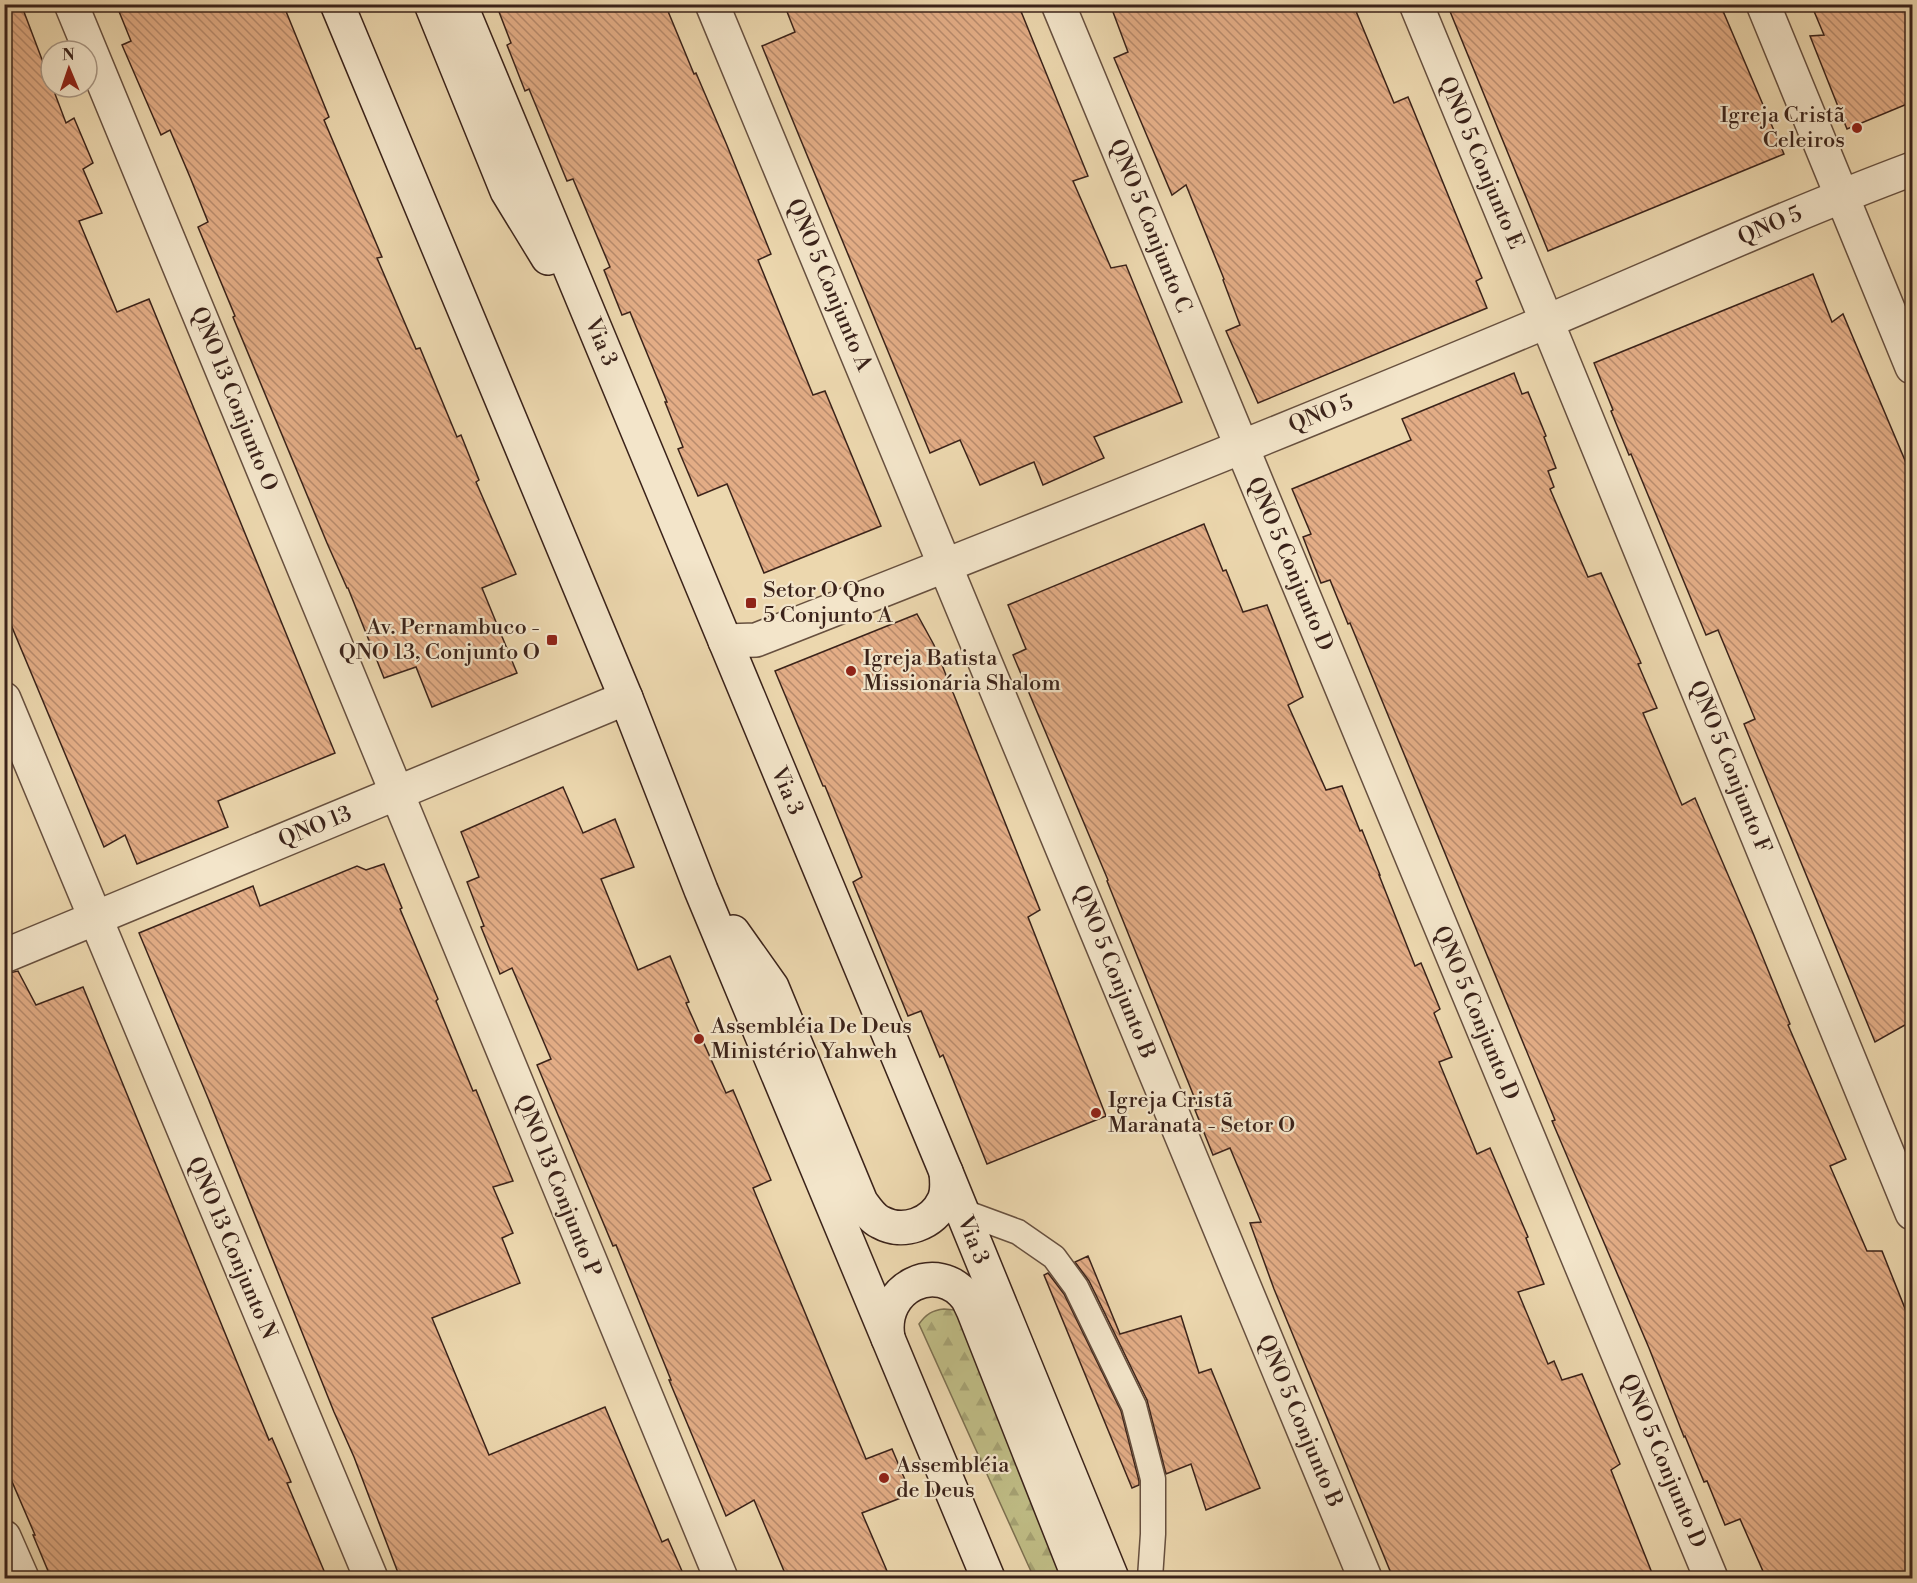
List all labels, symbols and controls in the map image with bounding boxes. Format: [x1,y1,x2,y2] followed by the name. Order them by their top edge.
[39,39,99,99] north arrow
[62,45,76,65] text: N
[1432,73,1530,253] street label: QNO 5 Conjunto E
[1720,102,1846,154] place label: Igreja Cristã Celeiros
[1850,121,1864,135] marker: Igreja Cristã Celeiros
[1103,135,1197,317] street label: QNO 5 Conjunto C
[781,195,878,376] street label: QNO 5 Conjunto A
[1734,200,1806,252] street label: QNO 5
[185,303,283,495] street label: QNO 13 Conjunto O
[579,313,623,370] street label: Via 3
[1285,389,1357,439] street label: QNO 5
[1241,473,1339,655] street label: QNO 5 Conjunto D
[763,577,894,629] place label: Setor O Qno 5 Conjunto A
[744,596,758,610] marker: Setor O Qno 5 Conjunto A
[339,614,540,666] place label: Av. Pernambuco - QNO 13, Conjunto O
[545,633,559,647] marker: Av. Pernambuco - QNO 13, Conjunto O
[863,645,1061,697] place label: Igreja Batista Missionária Shalom
[844,664,858,678] marker: Igreja Batista Missionária Shalom
[1683,677,1777,857] street label: QNO 5 Conjunto F
[765,762,809,819] street label: Via 3
[274,800,356,854] street label: QNO 13
[1067,881,1161,1063] street label: QNO 5 Conjunto B
[1427,922,1525,1104] street label: QNO 5 Conjunto D
[710,1013,912,1065] place label: Assembléia De Deus Ministério Yahweh
[692,1032,706,1046] marker: Assembléia De Deus Ministério Yahweh
[1108,1087,1295,1139] place label: Igreja Cristã Maranata - Setor O
[509,1091,607,1281] street label: QNO 13 Conjunto P
[1089,1106,1103,1120] marker: Igreja Cristã Maranata - Setor O
[181,1153,283,1344] street label: QNO 13 Conjunto N
[951,1211,995,1268] street label: Via 3
[1251,1331,1349,1511] street label: QNO 5 Conjunto B
[1614,1370,1712,1552] street label: QNO 5 Conjunto D
[895,1452,1010,1504] place label: Assembléia de Deus
[877,1471,891,1485] marker: Assembléia de Deus

